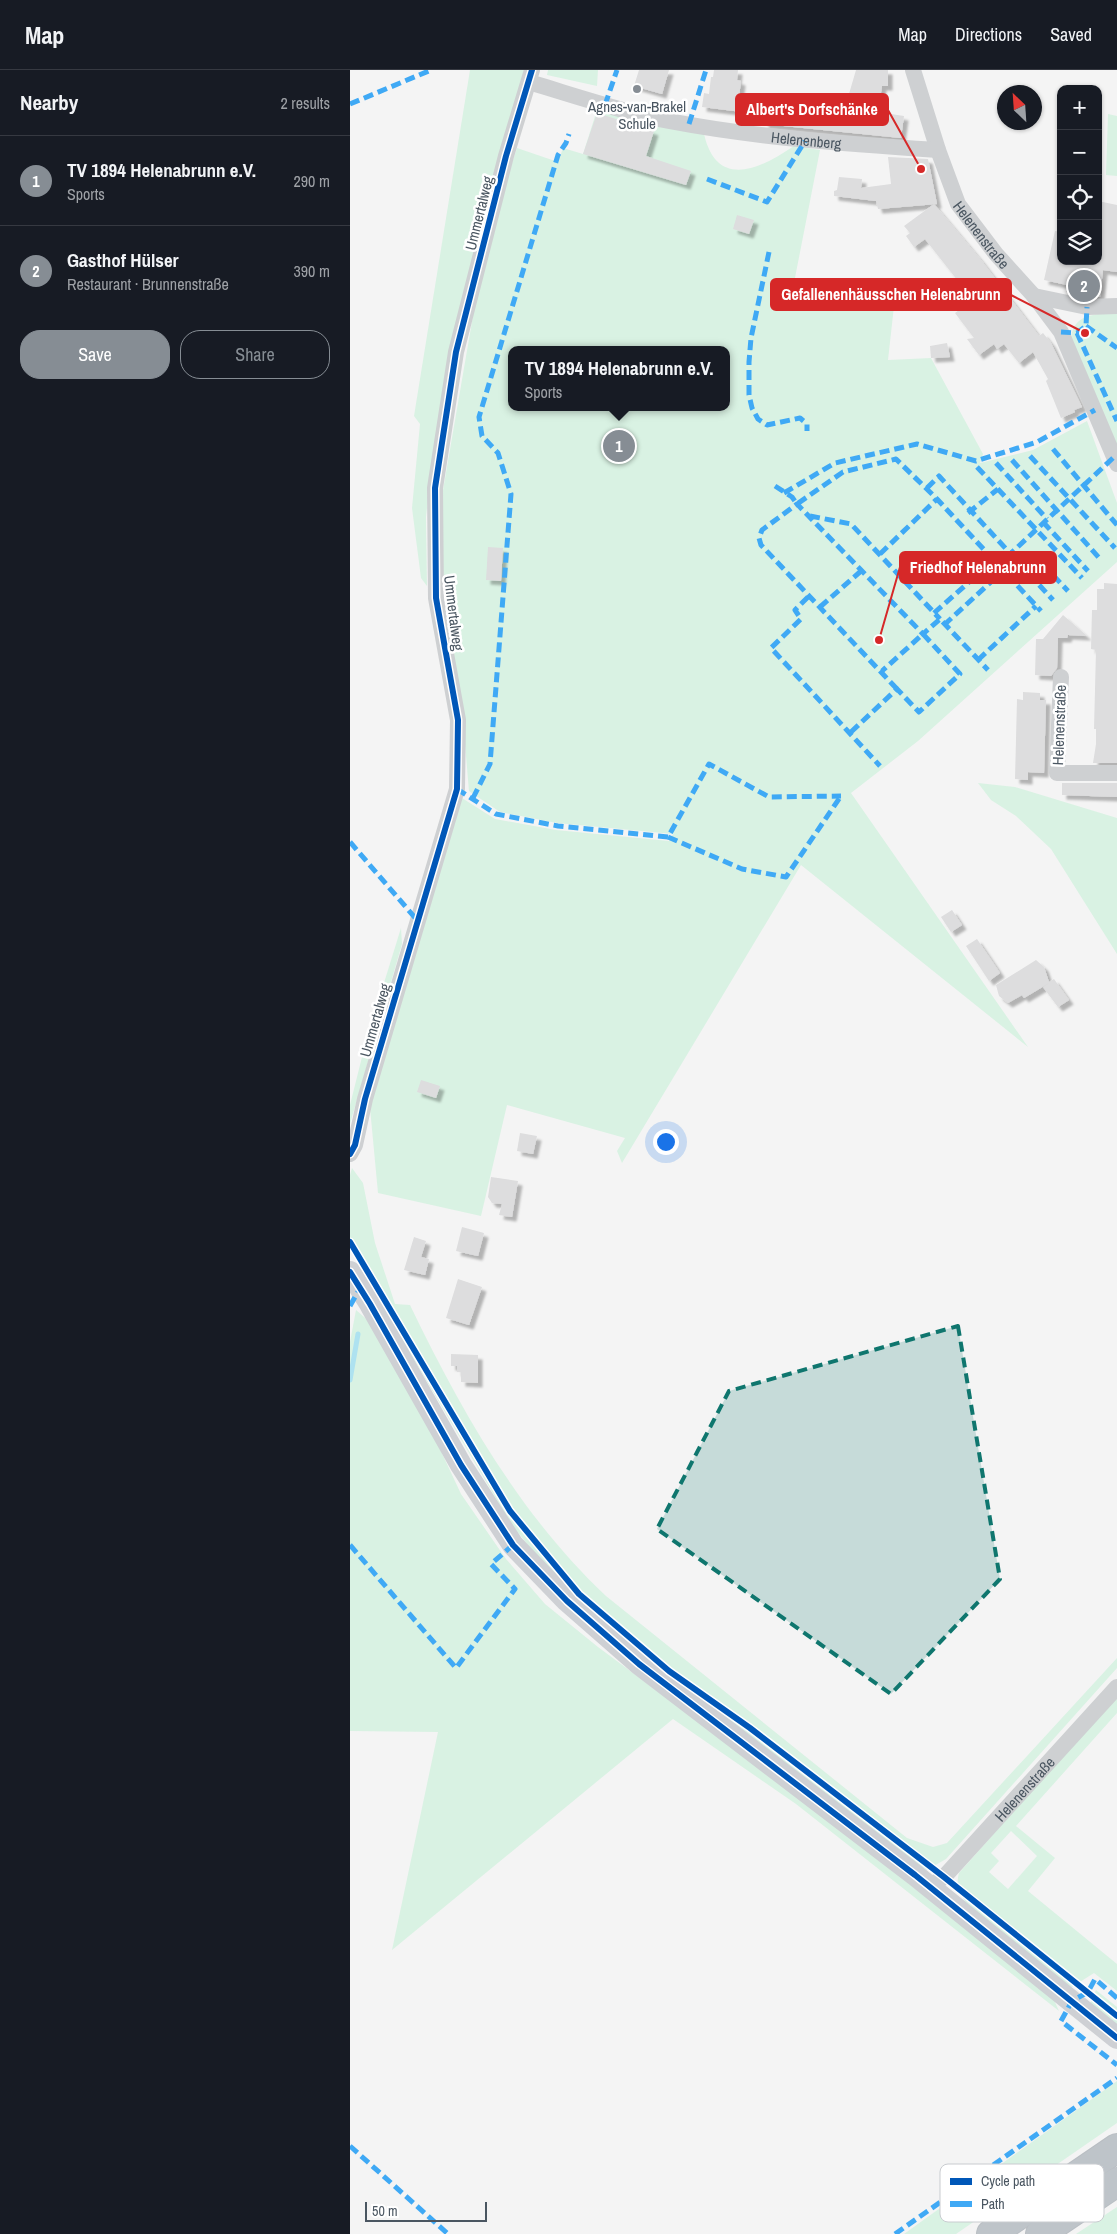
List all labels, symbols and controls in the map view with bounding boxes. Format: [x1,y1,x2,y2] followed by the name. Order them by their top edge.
[25,19,64,51] text: Map
[898,22,927,47] text: Map
[955,22,1022,47] text: Directions
[1050,22,1092,47] text: Saved
[631,83,643,95] marker: Agnes-van-Brakel Schule
[997,85,1042,130] north arrow
[1057,85,1102,265] map controls
[1057,85,1102,130] button: +
[20,88,78,117] text: Nearby
[280,92,330,114] text: 2 results
[736,94,888,125] callout: Albert's Dorfschänke
[587,96,686,134] place label: Agnes-van-Brakel Schule
[746,98,878,120] text: Albert's Dorfschänke
[770,126,842,154] street label: Helenenberg
[1057,130,1102,175] button: −
[67,157,256,183] text: TV 1894 Helenabrunn e.V.
[32,170,40,192] text: 1
[294,170,330,192] text: 290 m
[460,174,498,252] street label: Ummertalweg
[1057,175,1102,220] button: locate
[67,183,105,205] text: Sports
[949,196,1015,273] street label: Helenenstraße
[1057,220,1102,265] button: layers
[67,247,179,273] text: Gasthof Hülser
[32,260,40,282] text: 2
[294,260,330,282] text: 390 m
[1068,267,1100,305] pin: 2
[67,273,229,295] text: Restaurant · Brunnenstraße
[771,279,1011,310] callout: Gefallenenhäusschen Helenabrunn
[781,283,1001,305] text: Gefallenenhäusschen Helenabrunn
[20,330,170,379] button: Save
[180,330,330,379] button: Share
[508,346,730,411] popup
[524,355,714,381] text: TV 1894 Helenabrunn e.V.
[524,381,562,403] text: Sports
[603,427,635,465] pin: 1
[900,552,1056,583] callout: Friedhof Helenabrunn
[910,556,1046,578] text: Friedhof Helenabrunn
[439,574,469,652] street label: Ummertalweg
[1047,684,1071,766] street label: Helenenstraße
[354,980,396,1059] street label: Ummertalweg
[653,1129,679,1155] your location
[989,1752,1059,1826] street label: Helenenstraße
[940,2164,1104,2222] legend
[981,2172,1035,2190] text: Cycle path
[981,2195,1005,2213] text: Path
[365,2199,488,2222] scale bar
[372,2202,398,2220] text: 50 m

